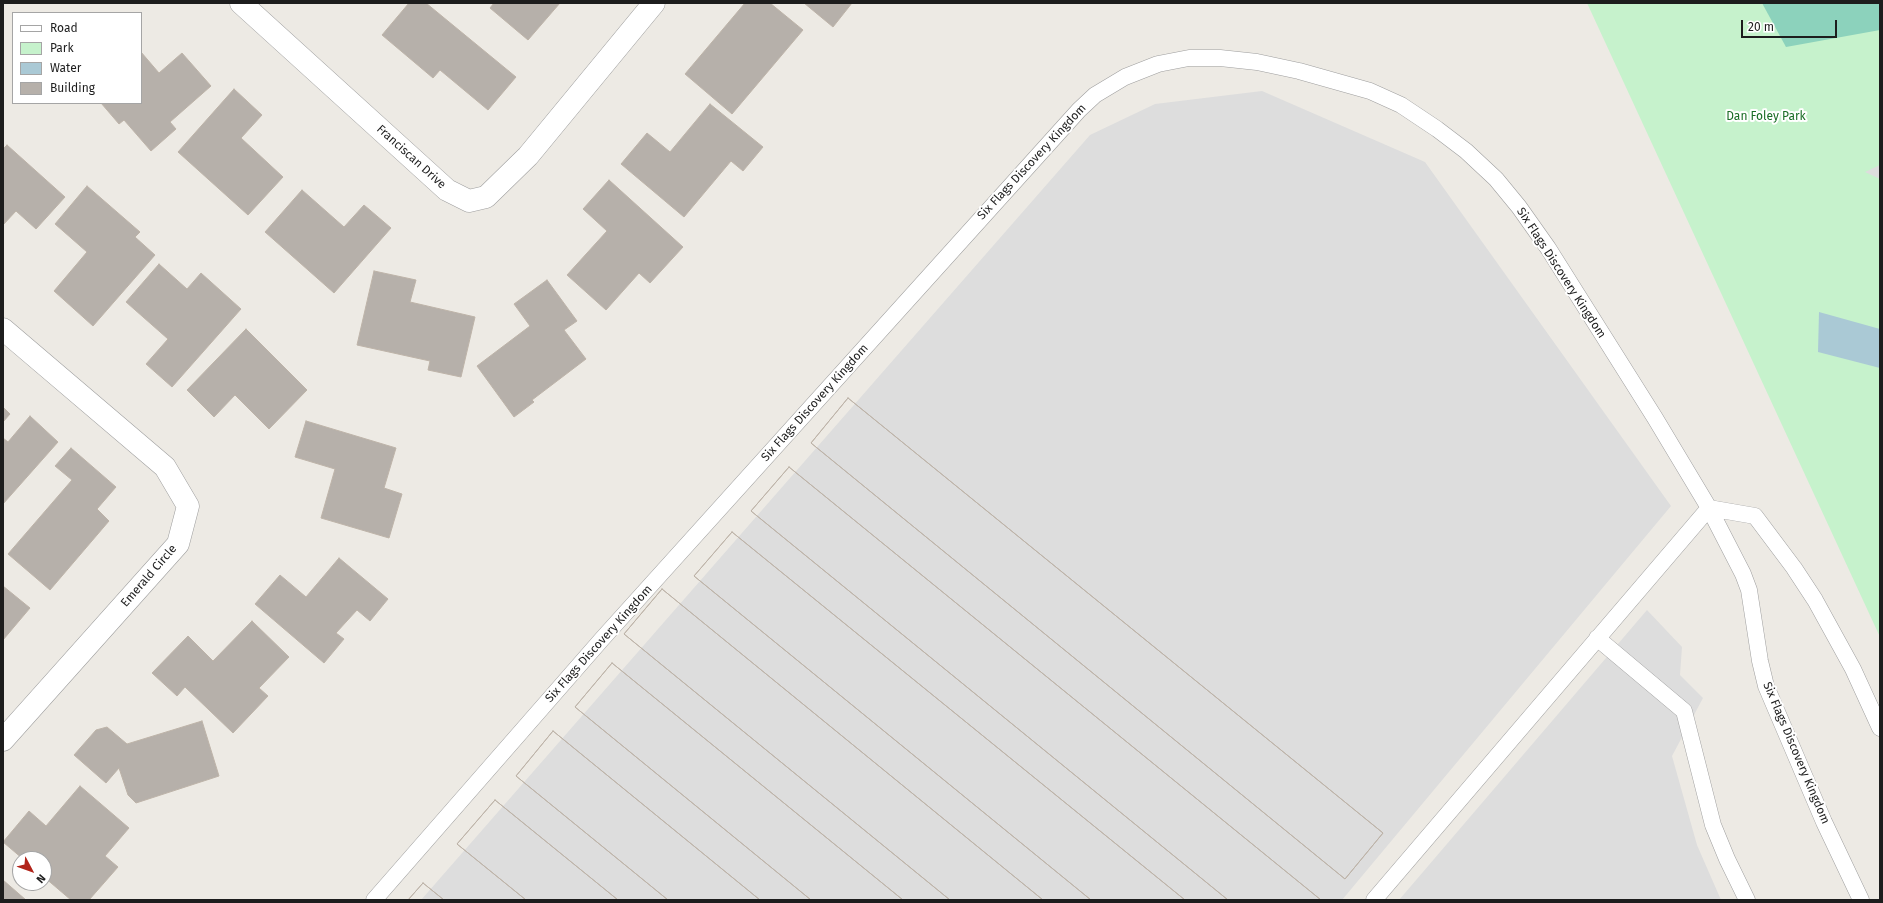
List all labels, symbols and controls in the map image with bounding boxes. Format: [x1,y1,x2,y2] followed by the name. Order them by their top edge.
[12,12,142,104] legend
[1743,12,1839,38] scale bar
[1748,20,1774,34] text: 20 m
[50,21,78,35] text: Road
[50,41,74,55] text: Park
[50,61,81,75] text: Water
[50,81,95,95] text: Building
[975,101,1089,223] street label: Six Flags Discovery Kingdom
[1726,110,1806,124] park label: Dan Foley Park
[373,122,449,192] street label: Franciscan Drive
[1513,205,1609,341] street label: Six Flags Discovery Kingdom
[759,341,871,465] street label: Six Flags Discovery Kingdom
[118,542,180,610] street label: Emerald Circle
[543,582,655,706] street label: Six Flags Discovery Kingdom
[1760,680,1832,826] street label: Six Flags Discovery Kingdom
[12,851,52,891] north arrow
[33,872,48,886] text: N

